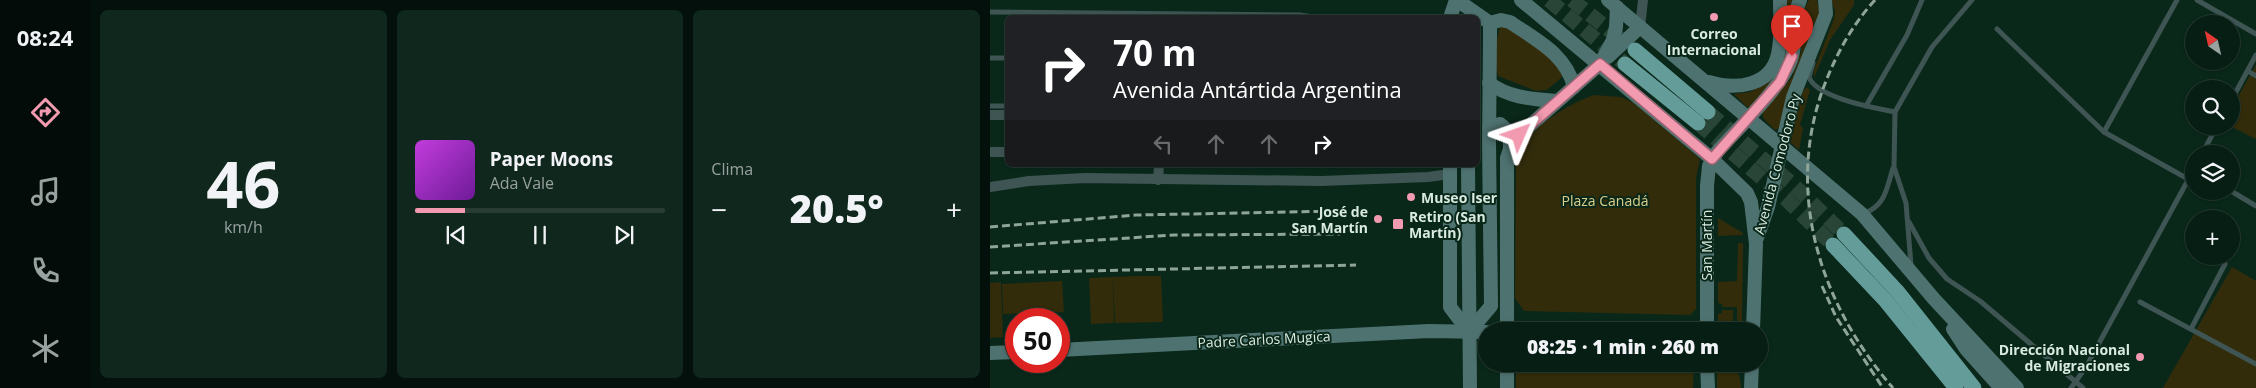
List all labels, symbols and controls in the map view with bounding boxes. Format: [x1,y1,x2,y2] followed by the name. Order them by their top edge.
[1771,5,1813,56] pin
[1708,11,1720,23] marker: Correo Internacional
[1778,12,1806,40] icon: arrive
[2185,15,2240,70] north arrow
[2185,15,2240,265] map controls
[17,22,73,52] text: 08:24
[1667,24,1761,59] place label: Correo Internacional
[1113,29,1196,76] text: 70 m
[1030,35,1095,100] icon: right
[1113,74,1402,104] text: Avenida Antártida Argentina
[2185,80,2240,135] button: search
[1749,91,1805,236] street label: Avenida Comodoro Py
[28,95,63,130] icon: directions
[1492,108,1544,160] position arrow
[1149,130,1177,158] icon: left
[1202,130,1230,158] icon: ahead
[1255,130,1283,158] icon: ahead
[1308,130,1336,158] icon: right
[206,139,281,227] text: 46
[2185,145,2240,200] button: layers
[490,146,613,172] text: Paper Moons
[711,158,753,180] text: Clima
[490,172,554,194] text: Ada Vale
[28,174,63,209] icon: music
[790,182,884,234] text: 20.5°
[1421,188,1498,207] place label: Museo Iser
[711,190,727,228] text: −
[946,190,962,228] text: +
[1405,191,1417,203] marker: Museo Iser
[1561,191,1649,210] park label: Plaza Canadá
[1291,202,1368,237] place label: José de San Martín
[1409,207,1486,242] place label: Retiro (San Martín)
[1697,210,1716,280] street label: San Martín
[2185,210,2240,265] button: +
[1372,213,1384,225] marker: José de San Martín
[224,216,263,238] text: km/h
[1391,217,1405,231] marker: Retiro (San Martín)
[442,221,470,249] icon: previous
[526,221,554,249] icon: pause
[610,221,638,249] icon: next
[28,253,63,288] icon: phone
[1005,308,1070,373] speed limit sign: 50
[1197,326,1331,352] street label: Padre Carlos Mugica
[28,331,63,366] icon: climate
[1527,334,1719,360] text: 08:25 · 1 min · 260 m
[1999,340,2130,375] place label: Dirección Nacional de Migraciones
[2134,351,2146,363] marker: Dirección Nacional de Migraciones

